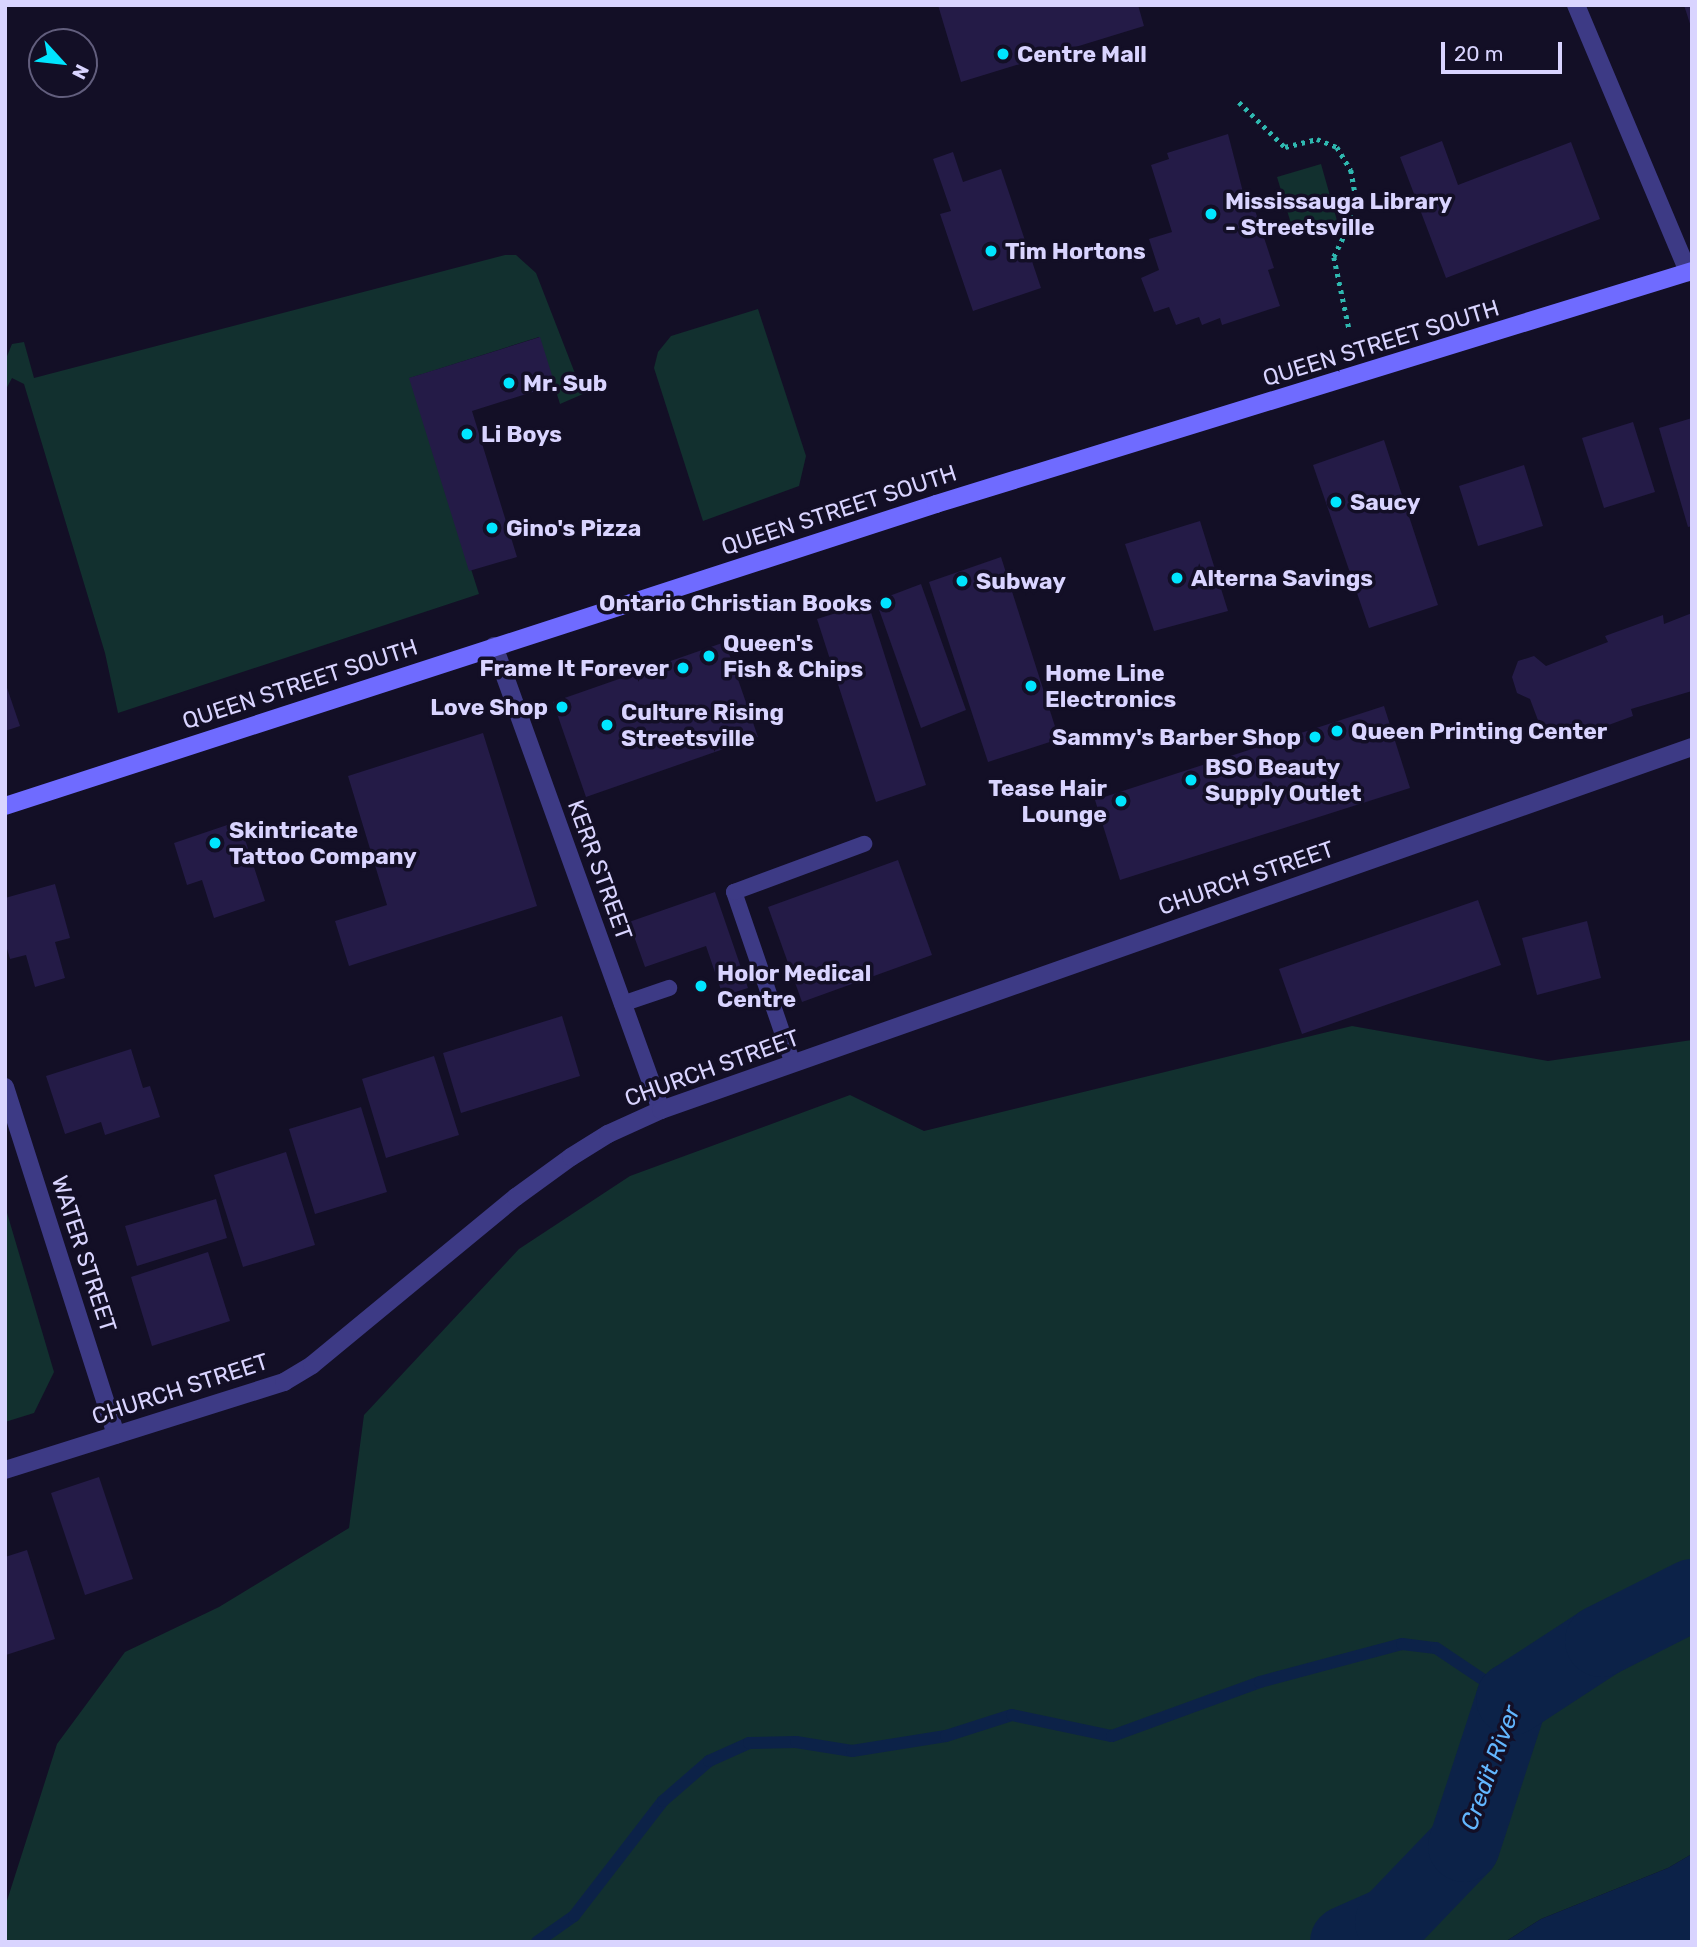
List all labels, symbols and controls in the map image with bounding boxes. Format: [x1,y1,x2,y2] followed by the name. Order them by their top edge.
[28,28,98,98] north arrow
[1445,28,1566,72] scale bar
[1017,40,1147,68] place label: Centre Mall
[1454,41,1503,66] text: 20 m
[995,46,1011,62] marker: Centre Mall
[67,61,94,83] text: N
[1225,187,1452,241] place label: Mississauga Library - Streetsville
[1203,206,1219,222] marker: Mississauga Library - Streetsville
[1005,237,1146,265] place label: Tim Hortons
[983,243,999,259] marker: Tim Hortons
[1259,294,1503,392] street label: QUEEN STREET SOUTH
[523,369,607,397] place label: Mr. Sub
[501,375,517,391] marker: Mr. Sub
[481,420,562,448] place label: Li Boys
[459,426,475,442] marker: Li Boys
[718,459,960,561] street label: QUEEN STREET SOUTH
[1350,488,1420,516] place label: Saucy
[1328,494,1344,510] marker: Saucy
[506,514,641,542] place label: Gino's Pizza
[484,520,500,536] marker: Gino's Pizza
[1191,564,1373,592] place label: Alterna Savings
[976,567,1066,595] place label: Subway
[1169,570,1185,586] marker: Alterna Savings
[954,573,970,589] marker: Subway
[599,589,872,617] place label: Ontario Christian Books
[878,595,894,611] marker: Ontario Christian Books
[723,629,863,683] place label: Queen's Fish & Chips
[179,633,421,735] street label: QUEEN STREET SOUTH
[701,648,717,664] marker: Queen's Fish & Chips
[480,654,669,682] place label: Frame It Forever
[1045,659,1176,713] place label: Home Line Electronics
[675,660,691,676] marker: Frame It Forever
[1023,678,1039,694] marker: Home Line Electronics
[430,693,548,721] place label: Love Shop
[621,698,784,752] place label: Culture Rising Streetsville
[554,699,570,715] marker: Love Shop
[599,717,615,733] marker: Culture Rising Streetsville
[1351,717,1607,745] place label: Queen Printing Center
[1051,723,1301,751] place label: Sammy's Barber Shop
[1329,723,1345,739] marker: Queen Printing Center
[1307,729,1323,745] marker: Sammy's Barber Shop
[1205,753,1362,807] place label: BSO Beauty Supply Outlet
[1183,772,1199,788] marker: BSO Beauty Supply Outlet
[988,774,1107,828] place label: Tease Hair Lounge
[1113,793,1129,809] marker: Tease Hair Lounge
[562,796,638,944] street label: KERR STREET
[229,816,417,870] place label: Skintricate Tattoo Company
[207,835,223,851] marker: Skintricate Tattoo Company
[1155,835,1337,921] street label: CHURCH STREET
[717,959,872,1013] place label: Holor Medical Centre
[691,976,711,996] marker: Holor Medical Centre
[621,1024,803,1112] street label: CHURCH STREET
[46,1172,122,1336] street label: WATER STREET
[88,1347,272,1431] street label: CHURCH STREET
[1455,1702,1527,1834] water label: Credit River

